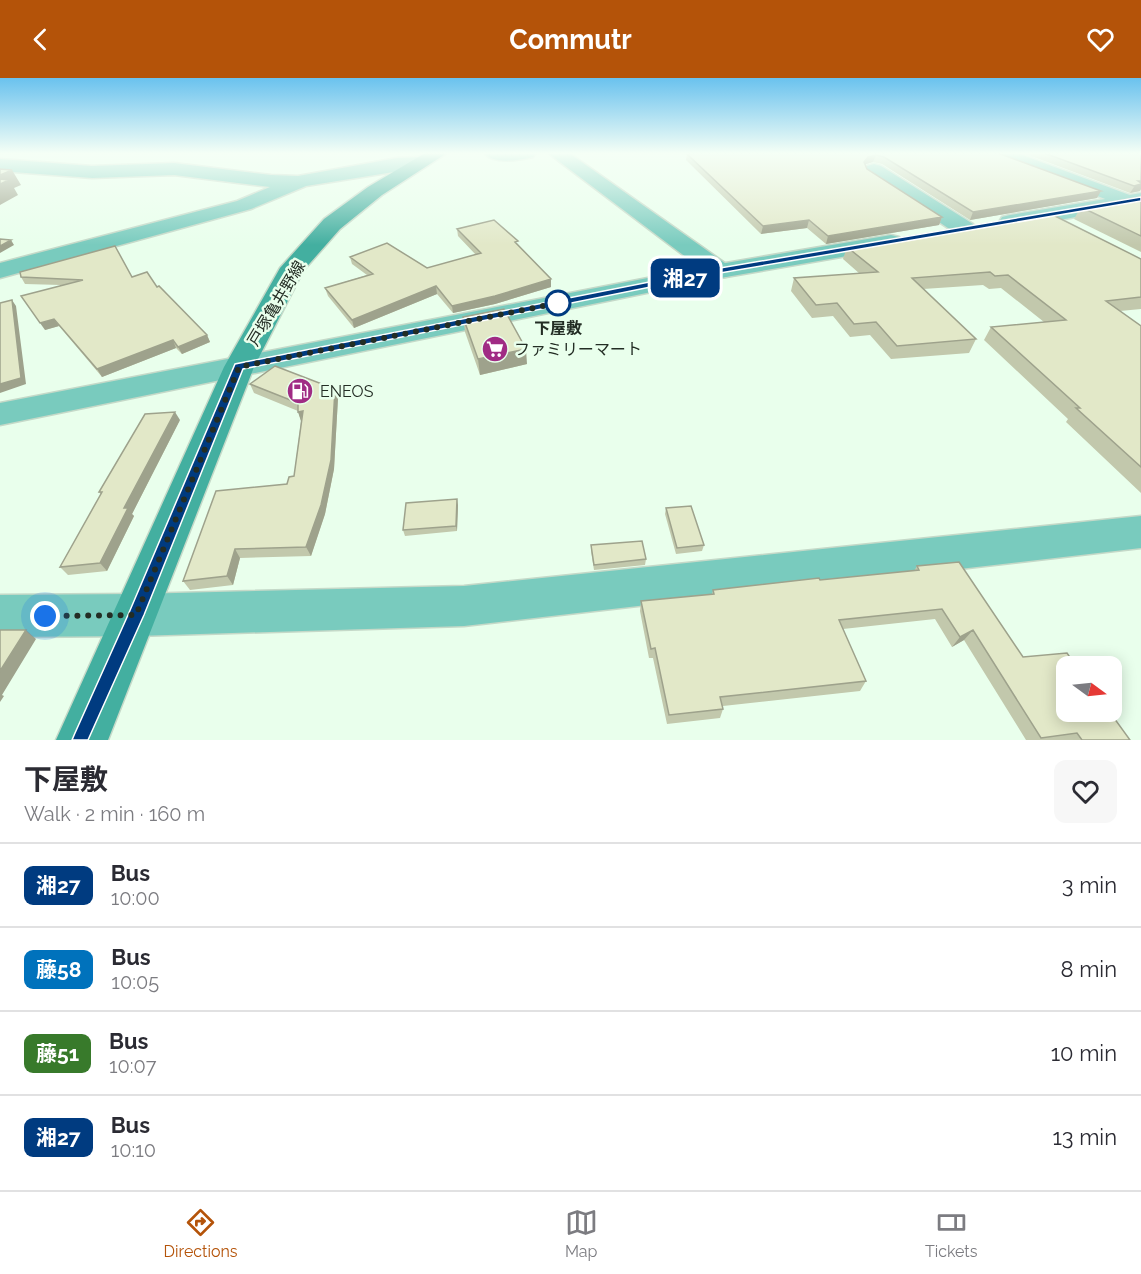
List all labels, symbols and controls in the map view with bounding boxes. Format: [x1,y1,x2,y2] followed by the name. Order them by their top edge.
[24,23,57,56] icon: back
[1084,23,1117,56] icon: heart
[509,24,632,55] text: Commutr
[244,257,309,349] street label: 戸塚亀井野線
[650,258,720,298] line badge: 湘27
[663,266,707,291] text: 湘27
[545,290,571,316] marker: 下屋敷
[534,319,582,338] place label: 下屋敷
[480,334,510,364] supermarket icon: ファミリーマート
[514,340,642,359] place label: ファミリーマート
[285,376,315,406] fuel station icon: ENEOS
[320,382,374,401] place label: ENEOS
[30,601,60,631] your location
[1056,656,1122,722] north arrow
[1056,656,1122,722] map controls
[1054,760,1117,823] button: heart
[24,763,108,796] text: 下屋敷
[24,802,205,826] text: Walk · 2 min · 160 m
[111,860,150,886] text: Bus
[1062,872,1117,898] text: 3 min
[36,873,81,898] text: 湘27
[111,886,160,910] text: 10:00
[111,944,151,970] text: Bus
[1061,956,1117,982] text: 8 min
[36,957,81,982] text: 藤58
[111,970,159,994] text: 10:05
[109,1028,148,1054] text: Bus
[1051,1040,1117,1066] text: 10 min
[36,1041,79,1066] text: 藤51
[109,1054,156,1078] text: 10:07
[111,1112,150,1138] text: Bus
[1052,1124,1117,1150] text: 13 min
[36,1125,81,1150] text: 湘27
[111,1138,156,1162] text: 10:10
[164,1206,237,1261] tab: Directions
[565,1206,598,1261] tab: Map
[925,1206,977,1261] tab: Tickets

